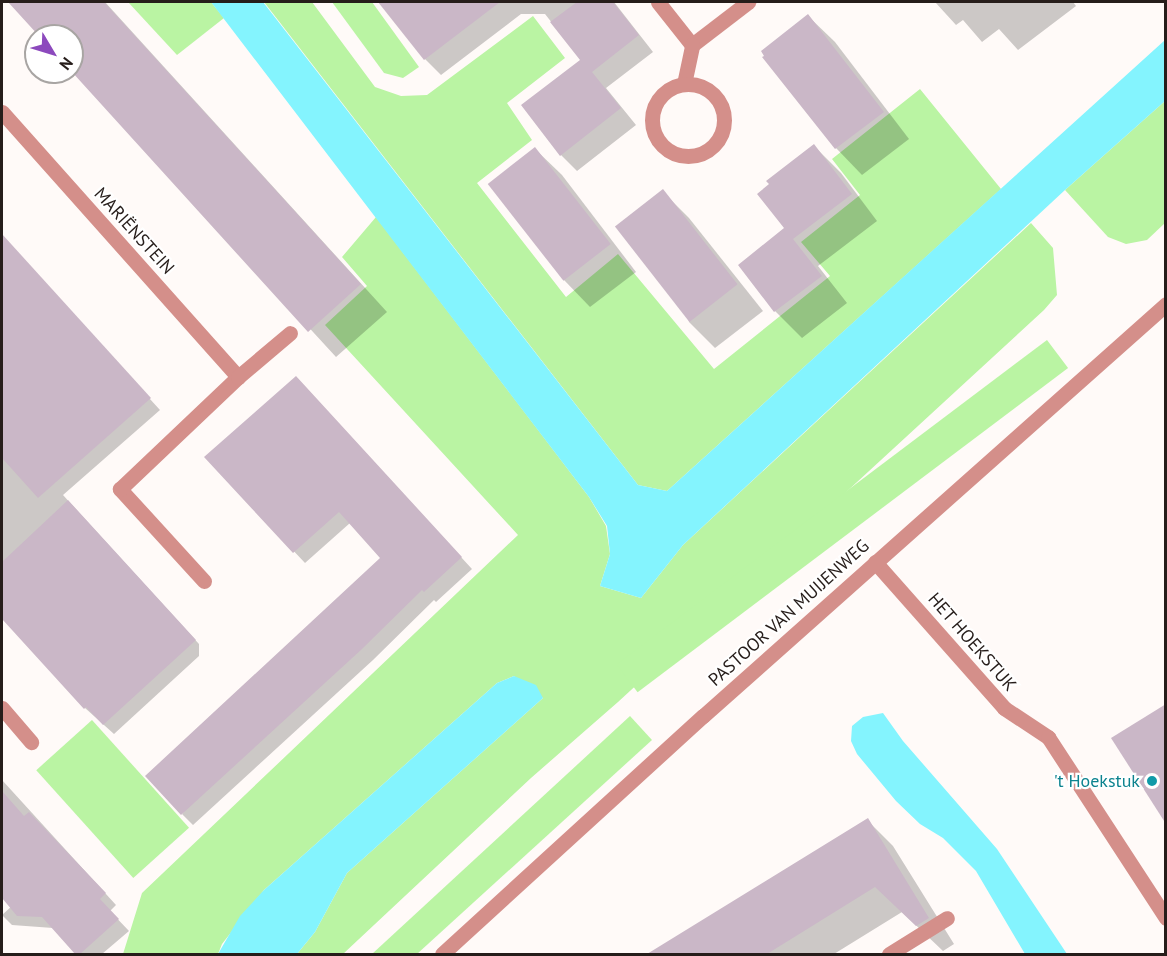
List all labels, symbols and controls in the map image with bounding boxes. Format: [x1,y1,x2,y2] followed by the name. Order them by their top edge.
[24,24,84,84] north arrow
[55,54,78,74] text: N
[89,183,179,279] street label: MARIËNSTEIN
[704,535,874,691] street label: PASTOOR VAN MUIJENWEG
[923,588,1021,696] street label: HET HOEKSTUK
[1054,770,1140,792] place label: 't Hoekstuk
[1145,774,1159,788] marker: 't Hoekstuk

